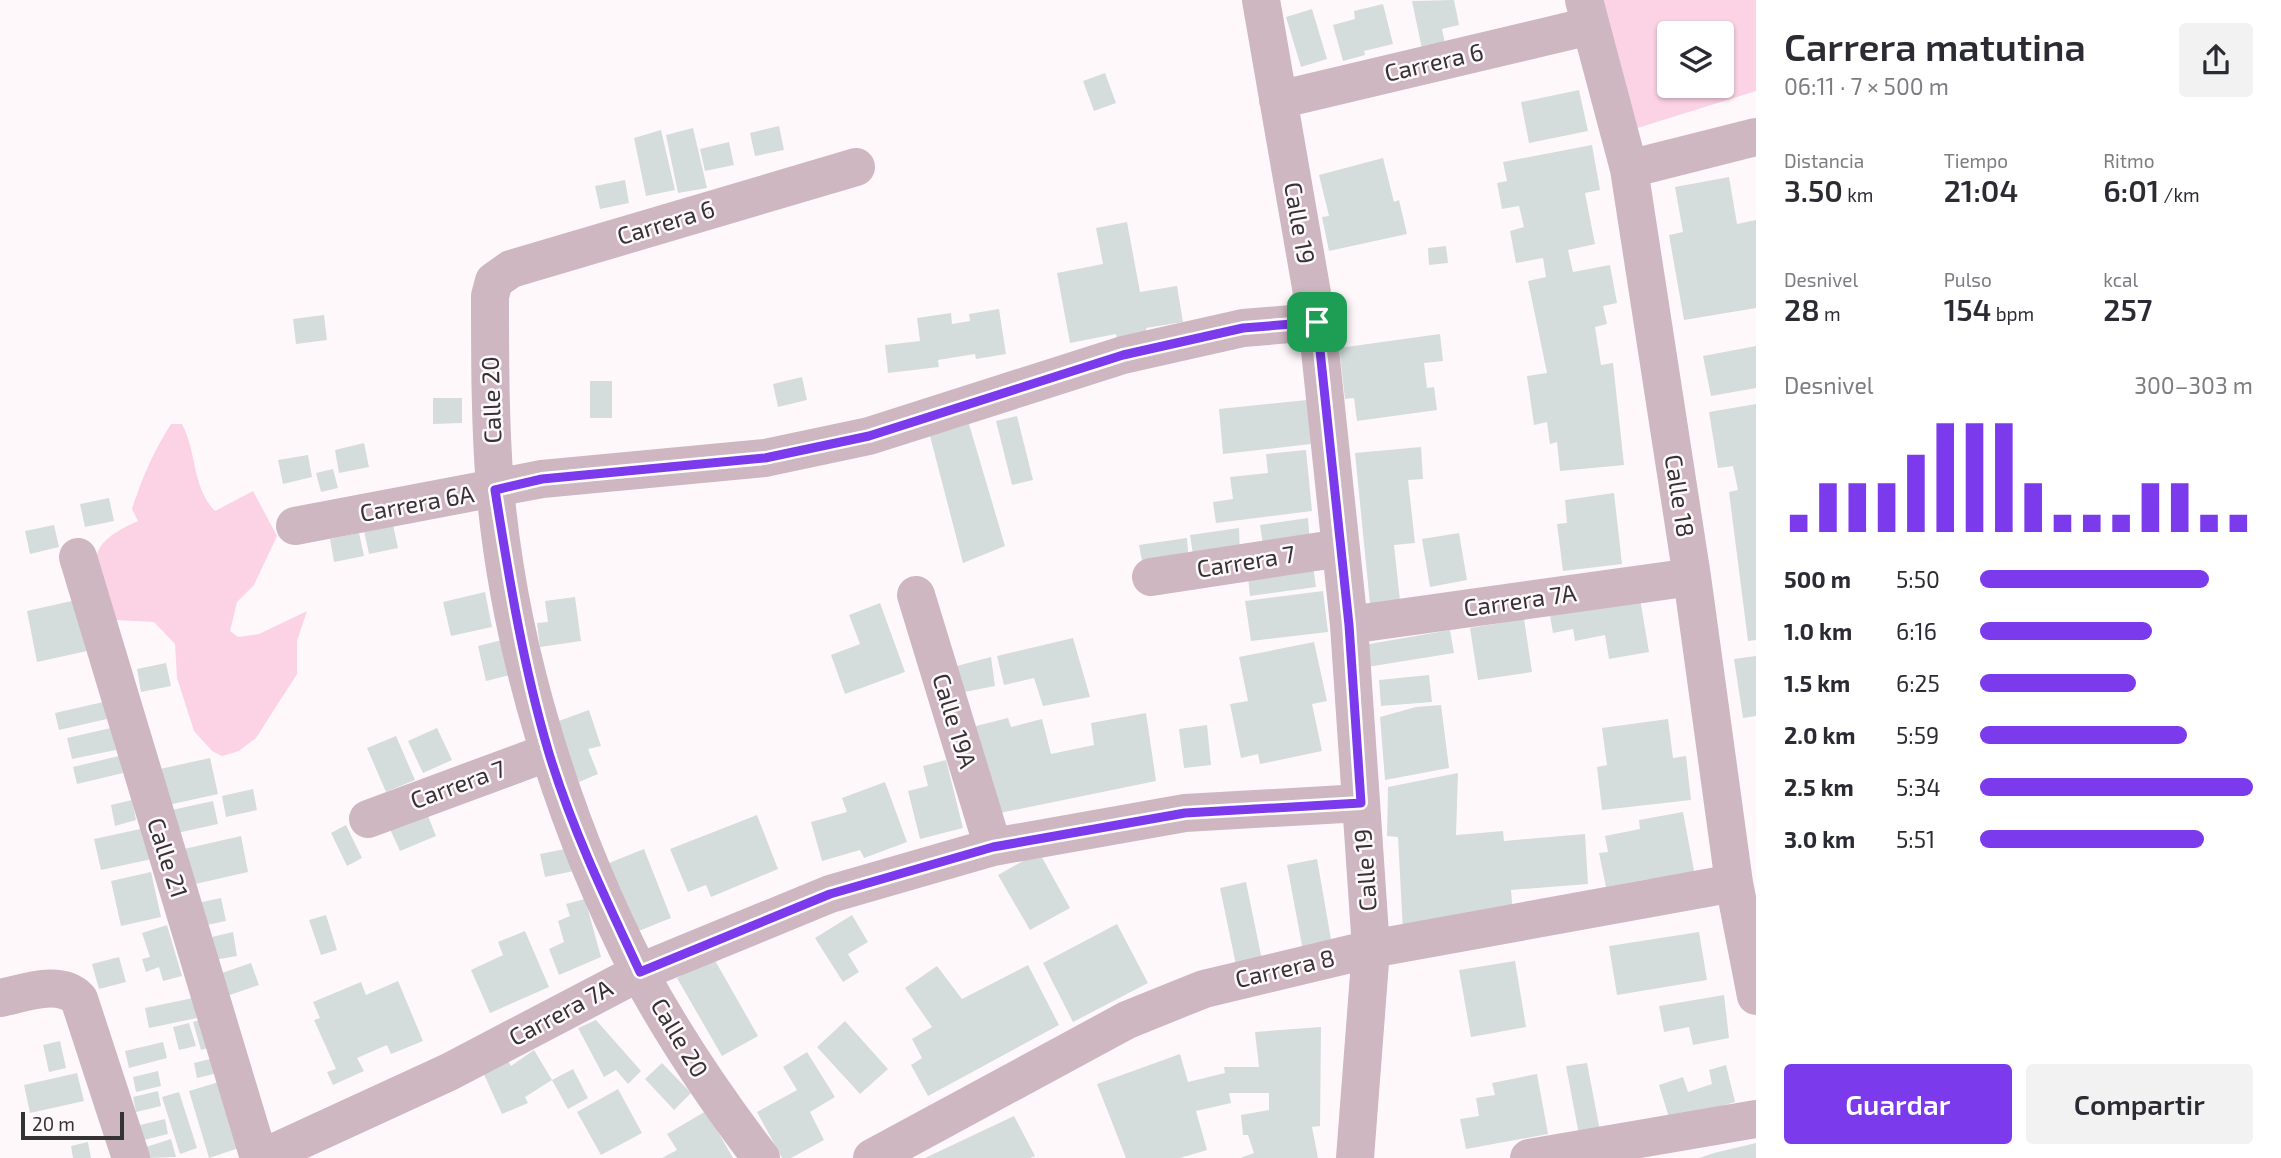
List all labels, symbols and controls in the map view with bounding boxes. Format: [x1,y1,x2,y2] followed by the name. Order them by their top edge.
[1657,21,1734,98] map controls
[1657,21,1734,98] button: layers
[1784,23,2086,69] text: Carrera matutina
[2179,23,2253,97] button: share
[1381,36,1486,87] street label: Carrera 6
[1784,72,1949,100] text: 06:11 · 7 × 500 m
[1784,149,1864,172] text: Distancia
[1944,149,2008,172] text: Tiempo
[2103,149,2154,172] text: Ritmo
[1784,172,1843,208] text: 3.50
[1944,172,2018,208] text: 21:04
[2103,172,2159,208] text: 6:01
[1279,180,1322,266] street label: Calle 19
[1843,183,1873,206] text: km
[2159,183,2200,206] text: /km
[613,193,718,250] street label: Carrera 6
[1784,268,1858,291] text: Desnivel
[1944,268,1992,291] text: Pulso
[2103,268,2138,291] text: kcal
[1784,291,1820,327] text: 28
[1944,291,1991,327] text: 154
[2103,291,2153,327] text: 257
[1287,292,1347,352] pin
[1820,302,1841,325] text: m
[1991,302,2034,325] text: bpm
[1298,303,1336,341] icon: arrive
[474,356,507,444] street label: Calle 20
[1784,371,1874,399] text: Desnivel
[2134,371,2253,399] text: 300–303 m
[1660,452,1701,539] street label: Calle 18
[357,478,476,527] street label: Carrera 6A
[1195,538,1297,583] street label: Carrera 7
[1784,565,1851,593] text: 500 m
[1896,565,1940,593] text: 5:50
[1462,577,1578,622] street label: Carrera 7A
[1784,617,1852,645] text: 1.0 km
[1896,617,1937,645] text: 6:16
[1784,669,1850,697] text: 1.5 km
[1896,669,1940,697] text: 6:25
[927,670,984,772] street label: Calle 19A
[1784,721,1856,749] text: 2.0 km
[1896,721,1939,749] text: 5:59
[406,753,509,814] street label: Carrera 7
[1784,773,1854,801] text: 2.5 km
[1896,773,1941,801] text: 5:34
[142,814,195,901] street label: Calle 21
[1784,825,1855,853] text: 3.0 km
[1896,825,1935,853] text: 5:51
[1347,828,1382,912] street label: Calle 19
[1232,942,1337,993] street label: Carrera 8
[503,972,617,1051] street label: Carrera 7A
[645,992,715,1082] street label: Calle 20
[1784,1064,2012,1144] button: Guardar
[2026,1064,2253,1144] button: Compartir
[21,1109,124,1141] scale bar
[32,1112,75,1135] text: 20 m

